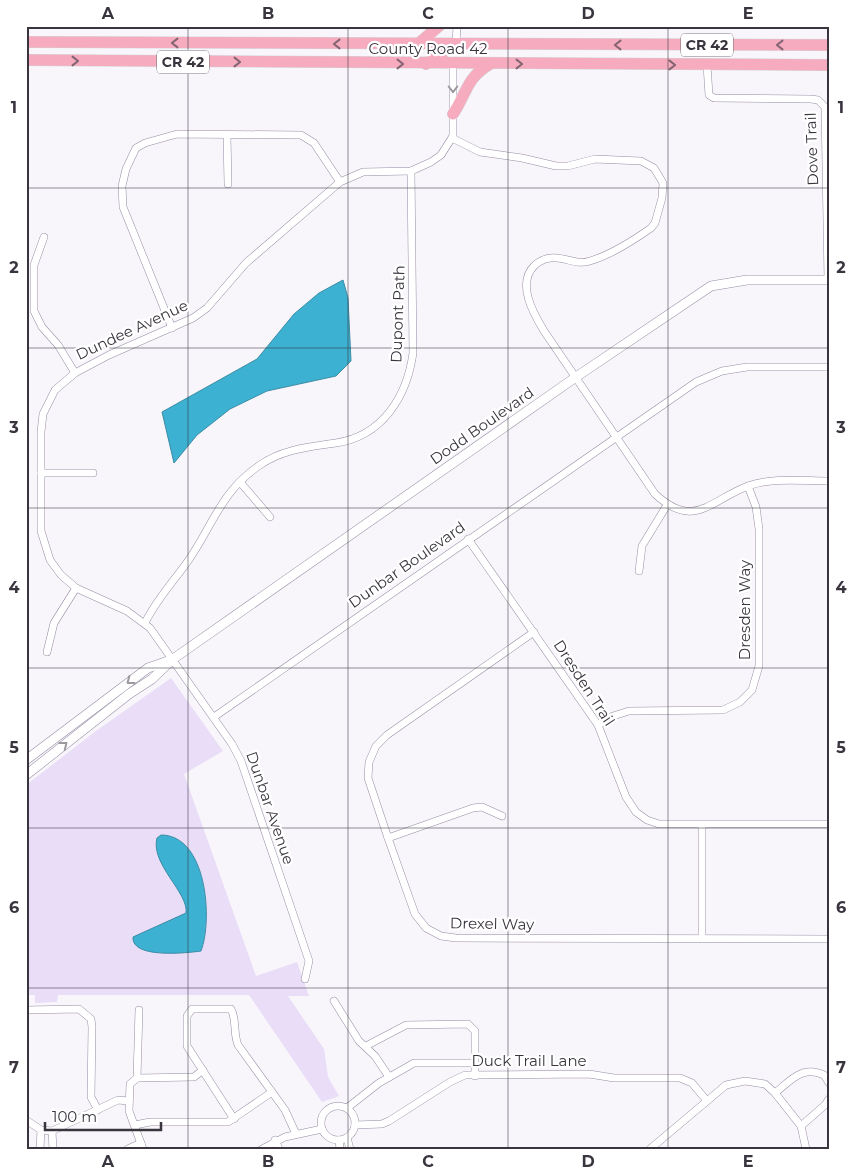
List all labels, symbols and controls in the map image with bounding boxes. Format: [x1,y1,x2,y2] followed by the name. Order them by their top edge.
[101,4,115,23] text: A
[262,4,274,23] text: B
[422,4,434,23] text: C
[581,4,595,23] text: D
[743,4,753,23] text: E
[681,34,733,56] road number: CR 42
[170,38,178,48] one-way arrow
[333,39,340,49] one-way arrow
[368,39,488,58] street label: County Road 42
[613,40,621,50] one-way arrow
[776,40,784,50] one-way arrow
[157,51,209,74] road number: CR 42
[72,56,79,66] one-way arrow
[234,57,242,67] one-way arrow
[396,58,404,69] one-way arrow
[516,59,523,69] one-way arrow
[668,60,676,70] one-way arrow
[448,86,458,93] one-way arrow
[11,98,17,117] text: 1
[838,98,844,117] text: 1
[801,112,822,186] street label: Dove Trail
[9,258,19,277] text: 2
[836,258,846,277] text: 2
[386,265,409,363] street label: Dupont Path
[73,295,191,364] street label: Dundee Avenue
[426,383,537,469] street label: Dodd Boulevard
[8,418,19,437] text: 3
[835,418,846,437] text: 3
[345,517,469,612] street label: Dunbar Boulevard
[735,559,754,660] street label: Dresden Way
[8,578,20,597] text: 4
[835,578,847,597] text: 4
[550,636,619,729] street label: Dresden Trail
[127,676,136,684] one-way arrow
[9,738,19,757] text: 5
[836,738,846,757] text: 5
[59,742,68,751] one-way arrow
[242,749,299,867] street label: Dunbar Avenue
[9,898,19,917] text: 6
[836,898,846,917] text: 6
[450,913,535,934] street label: Drexel Way
[471,1051,587,1070] street label: Duck Trail Lane
[9,1058,19,1077] text: 7
[836,1058,846,1077] text: 7
[45,1100,161,1132] scale bar
[52,1107,97,1126] text: 100 m
[101,1152,115,1171] text: A
[262,1152,274,1171] text: B
[422,1152,434,1171] text: C
[581,1152,595,1171] text: D
[743,1152,753,1171] text: E

